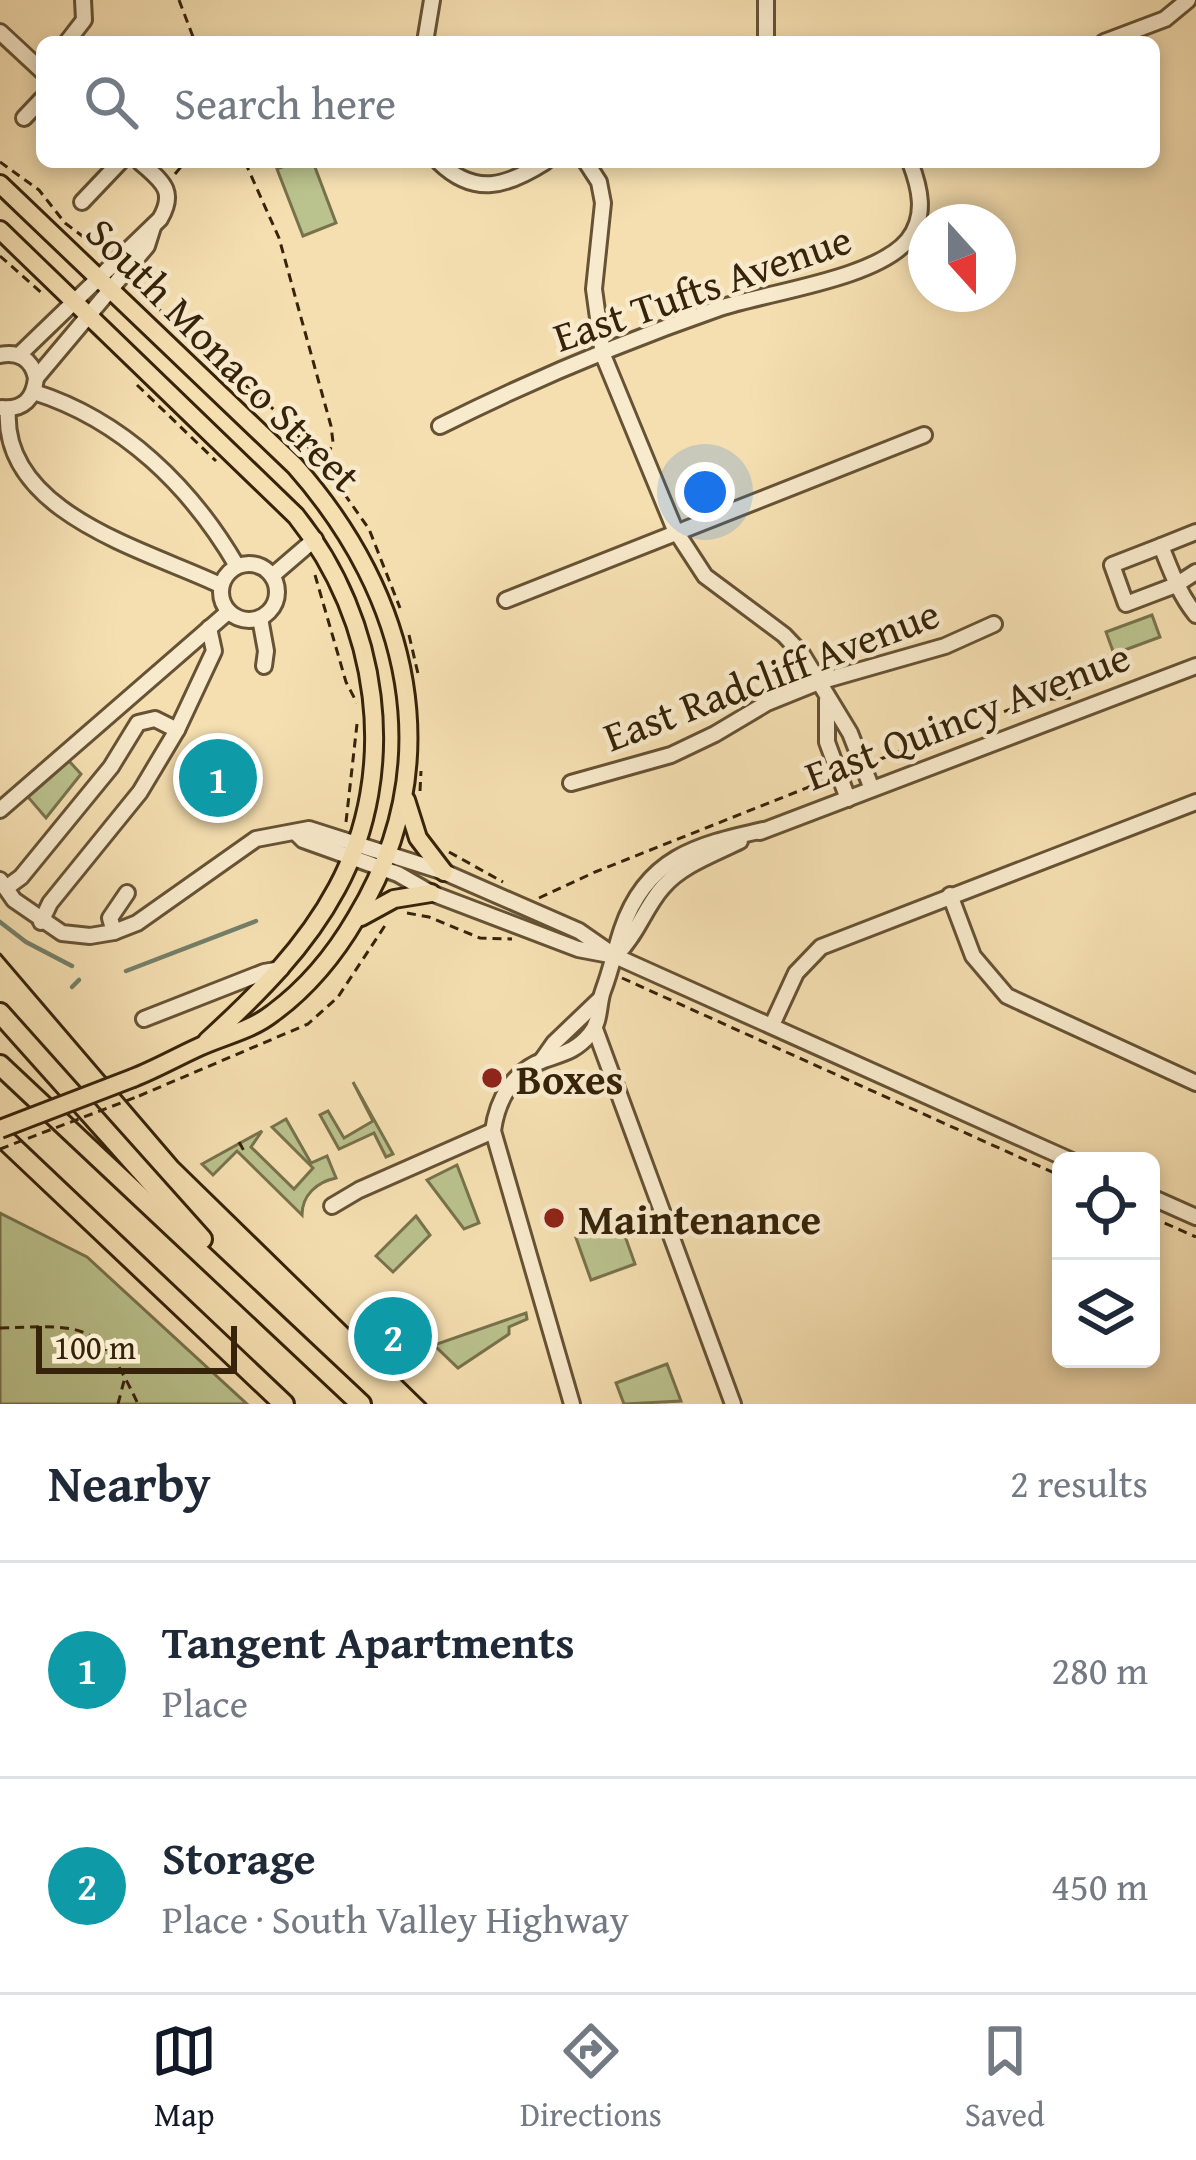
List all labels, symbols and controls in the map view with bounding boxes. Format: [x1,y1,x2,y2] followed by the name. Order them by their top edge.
[36,36,1160,168] search box
[78,69,144,135] icon: search
[174,70,396,135] text: Search here
[73,203,376,506] street label: South Monaco Street
[908,204,1016,312] north arrow
[545,207,859,367] street label: East Tufts Avenue
[675,462,735,522] your location
[594,582,948,766] street label: East Radcliff Avenue
[796,625,1138,805] street label: East Quincy Avenue
[179,733,257,823] pin: 1
[516,1048,624,1109] place label: Boxes
[479,1065,505,1091] marker: Boxes
[1052,1152,1160,1368] map controls
[1052,1152,1160,1260] button: locate
[578,1188,821,1249] place label: Maintenance
[541,1205,567,1231] marker: Maintenance
[1052,1260,1160,1368] button: layers
[354,1291,432,1381] pin: 2
[36,1320,237,1373] scale bar
[54,1323,136,1371] text: 100 m
[48,1445,211,1520] text: Nearby
[1010,1454,1148,1511] text: 2 results
[162,1609,575,1674] text: Tangent Apartments
[77,1641,97,1698] text: 1
[1051,1641,1148,1698] text: 280 m
[162,1674,248,1731] text: Place
[162,1825,316,1890] text: Storage
[77,1857,97,1914] text: 2
[1051,1857,1148,1914] text: 450 m
[162,1890,629,1947] text: Place · South Valley Highway
[151,2018,217,2138] tab: Map
[520,2018,662,2138] tab: Directions
[965,2018,1045,2138] tab: Saved

